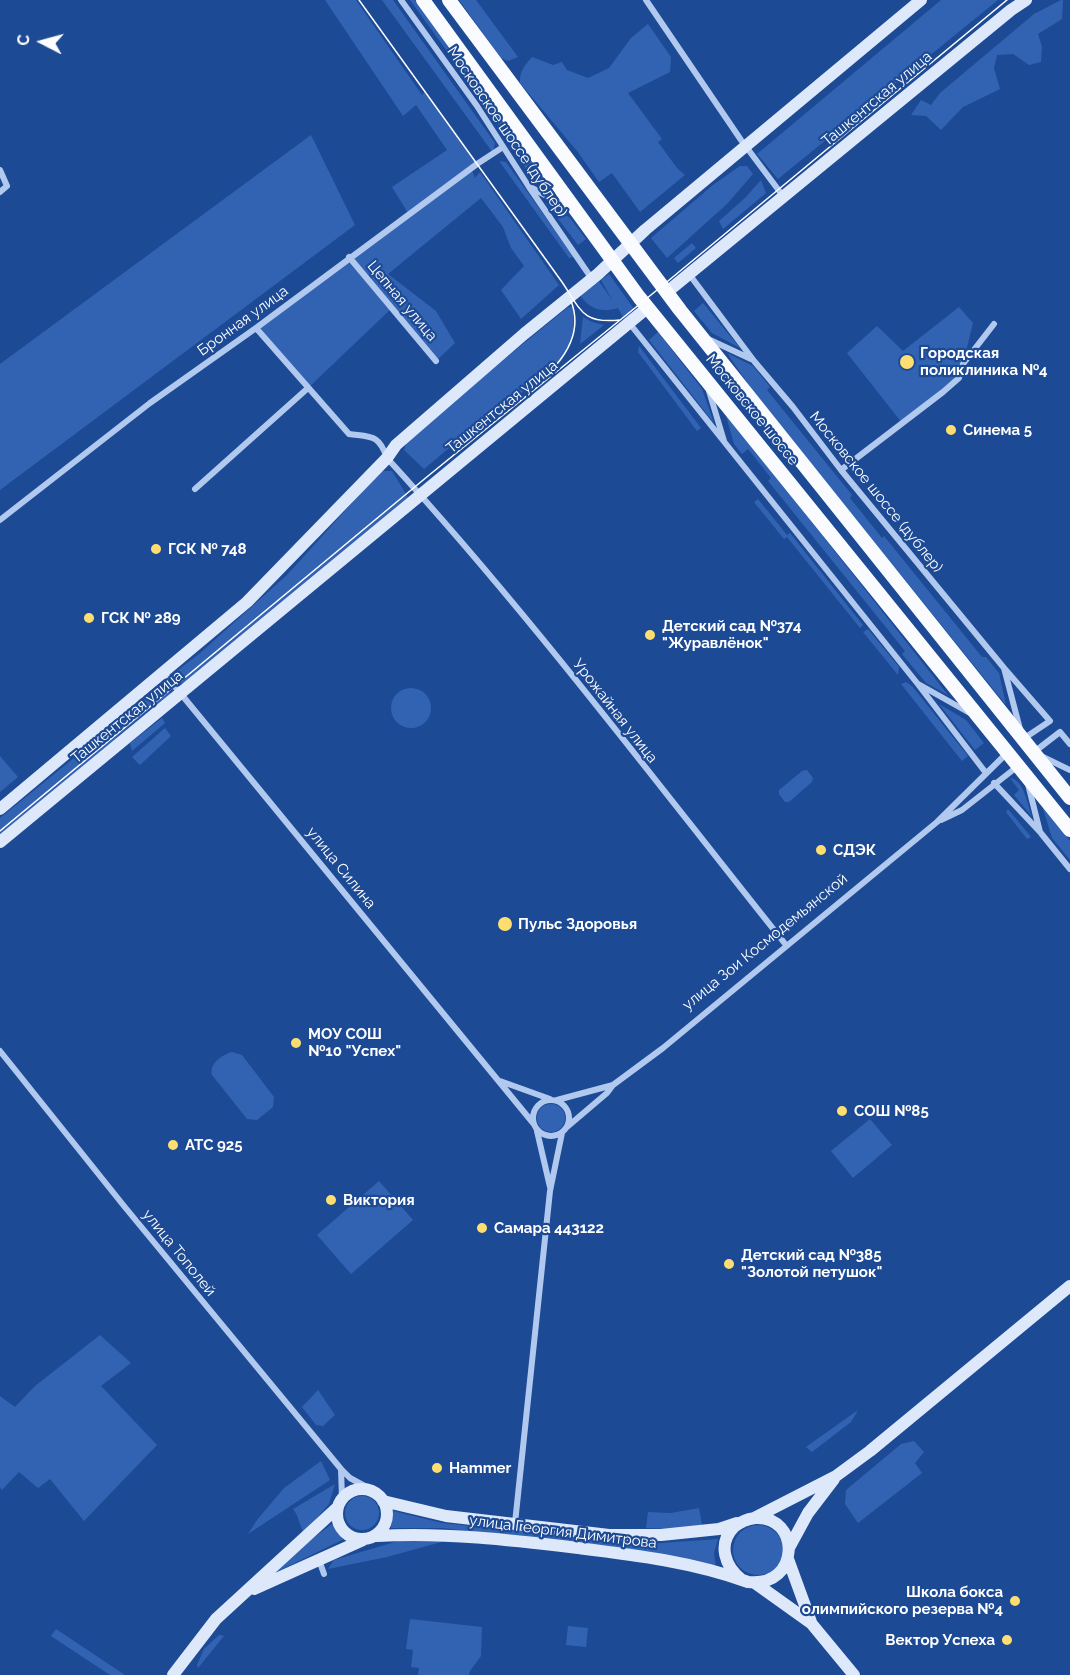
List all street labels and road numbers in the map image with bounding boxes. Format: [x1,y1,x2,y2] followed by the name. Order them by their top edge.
[443,43,571,221] street label: Московское шоссе (дублер)
[818,48,936,150] street label: Ташкентская улица
[363,257,441,345] street label: Цепная улица
[194,282,292,360] street label: Бронная улица
[702,351,802,469] street label: Московское шоссе
[443,357,561,457] street label: Ташкентская улица
[805,408,947,576] street label: Московское шоссе (дублер)
[569,655,661,767] street label: Урожайная улица
[68,667,186,767] street label: Ташкентская улица
[303,824,379,912] street label: улица Силина
[679,870,851,1014] street label: улица Зои Космодемьянской
[139,1206,219,1300] street label: улица Тополей
[468,1512,658,1552] street label: улица Георгия Димитрова

